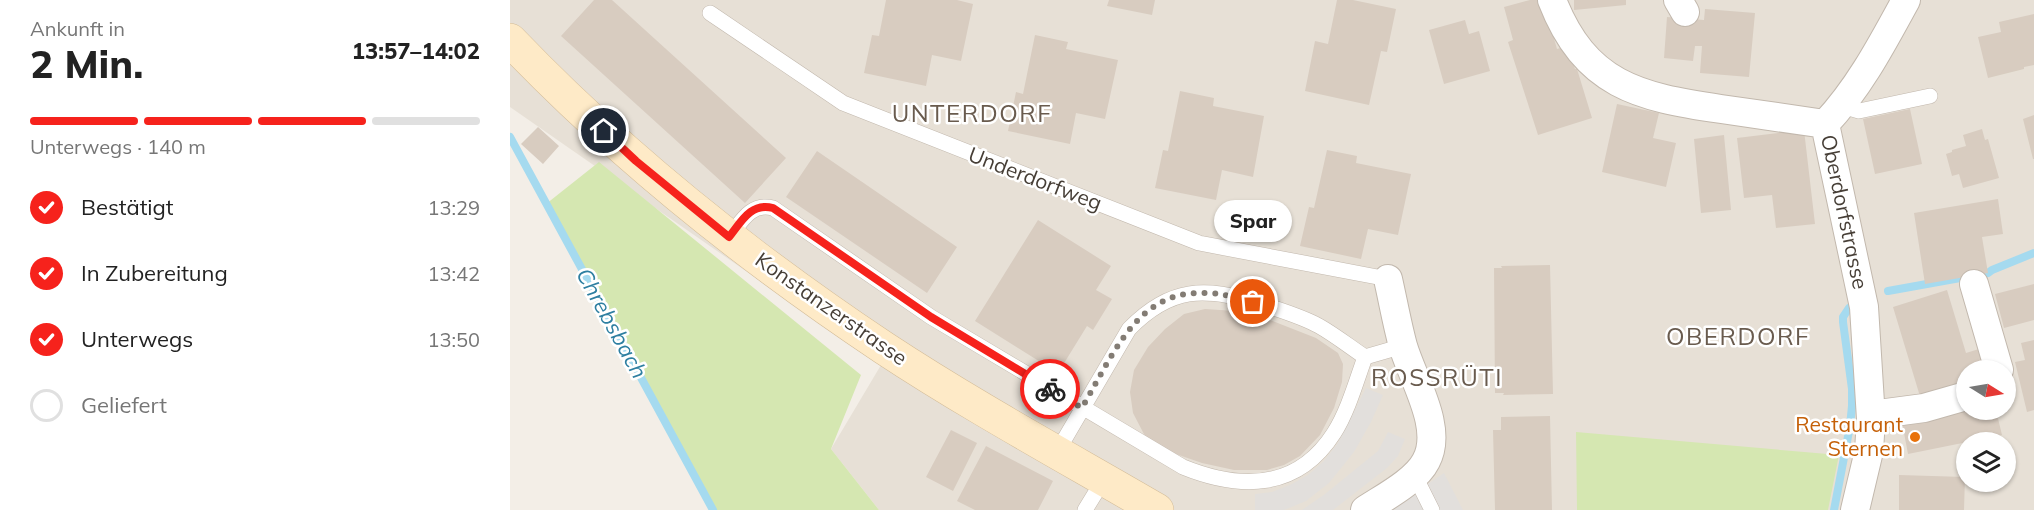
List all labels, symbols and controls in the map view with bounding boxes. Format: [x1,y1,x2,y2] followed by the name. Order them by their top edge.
[30,16,125,41] text: Ankunft in
[352,37,480,65] text: 13:57–14:02
[30,39,143,88] text: 2 Min.
[892,98,1052,128] district label: UNTERDORF
[578,105,629,156] pin
[587,114,620,147] icon: home
[1816,132,1874,292] street label: Oberdorfstrasse
[30,134,206,159] text: Unterwegs · 140 m
[965,141,1106,215] street label: Underdorfweg
[30,191,63,224] icon: check
[81,193,174,221] text: Bestätigt
[427,195,480,220] text: 13:29
[1214,200,1292,242] callout: Spar
[1230,208,1276,233] text: Spar
[751,246,913,370] street label: Konstanzerstrasse
[30,257,63,290] icon: check
[81,259,228,287] text: In Zubereitung
[427,261,480,286] text: 13:42
[570,263,654,383] water label: Chrebsbach
[1227,276,1278,327] pin
[1236,285,1269,318] icon: bag
[1666,321,1810,351] district label: OBERDORF
[30,323,63,356] icon: check
[81,325,193,353] text: Unterwegs
[427,327,480,352] text: 13:50
[1020,359,1080,419] courier
[1956,360,2016,420] north arrow
[1956,360,2016,492] map controls
[1371,362,1503,392] district label: ROSSRÜTI
[1034,373,1067,406] icon: bike
[81,391,167,419] text: Geliefert
[1795,411,1903,461] place label: Restaurant Sternen
[1908,430,1922,444] marker: Restaurant Sternen
[1956,432,2016,492] button: layers

